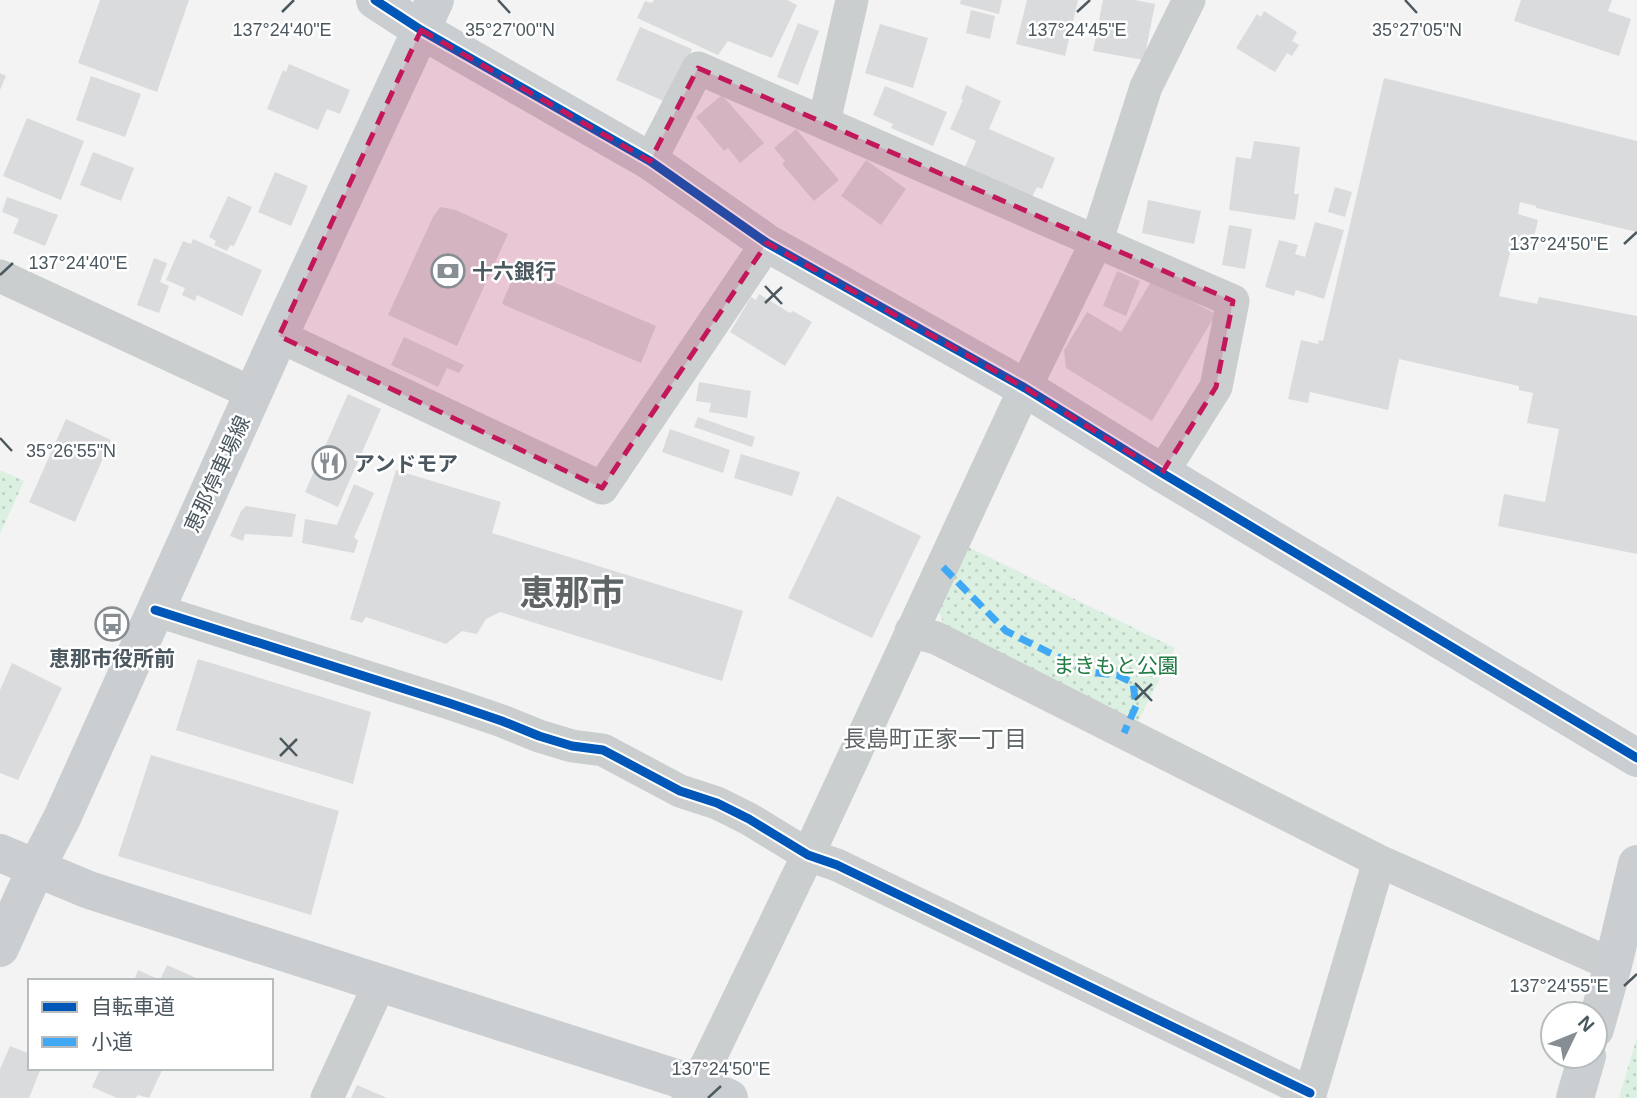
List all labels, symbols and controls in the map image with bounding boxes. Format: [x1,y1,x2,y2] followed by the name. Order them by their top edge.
[232,20,332,40] text: 137°24'40"E
[465,20,555,40] text: 35°27'00"N
[1027,20,1127,40] text: 137°24'45"E
[1372,20,1462,40] text: 35°27'05"N
[1509,234,1609,254] text: 137°24'50"E
[429,252,467,290] bank icon: 十六銀行
[28,253,128,273] text: 137°24'40"E
[472,260,556,283] place label: 十六銀行
[180,412,254,536] street label: 恵那停車場線
[26,441,116,461] text: 35°26'55"N
[310,444,348,482] restaurant icon: アンドモア
[354,452,458,475] place label: アンドモア
[519,573,625,612] district label: 恵那市
[93,605,131,643] bus stop icon: 恵那市役所前
[49,647,175,670] place label: 恵那市役所前
[1053,654,1179,677] park label: まきもと公園
[843,726,1027,752] district label: 長島町正家一丁目
[1509,976,1609,996] text: 137°24'55"E
[28,979,273,1070] legend
[91,995,175,1018] text: 自転車道
[1539,1000,1609,1070] north arrow
[1574,1012,1598,1036] text: N
[91,1030,133,1053] text: 小道
[671,1059,771,1079] text: 137°24'50"E

